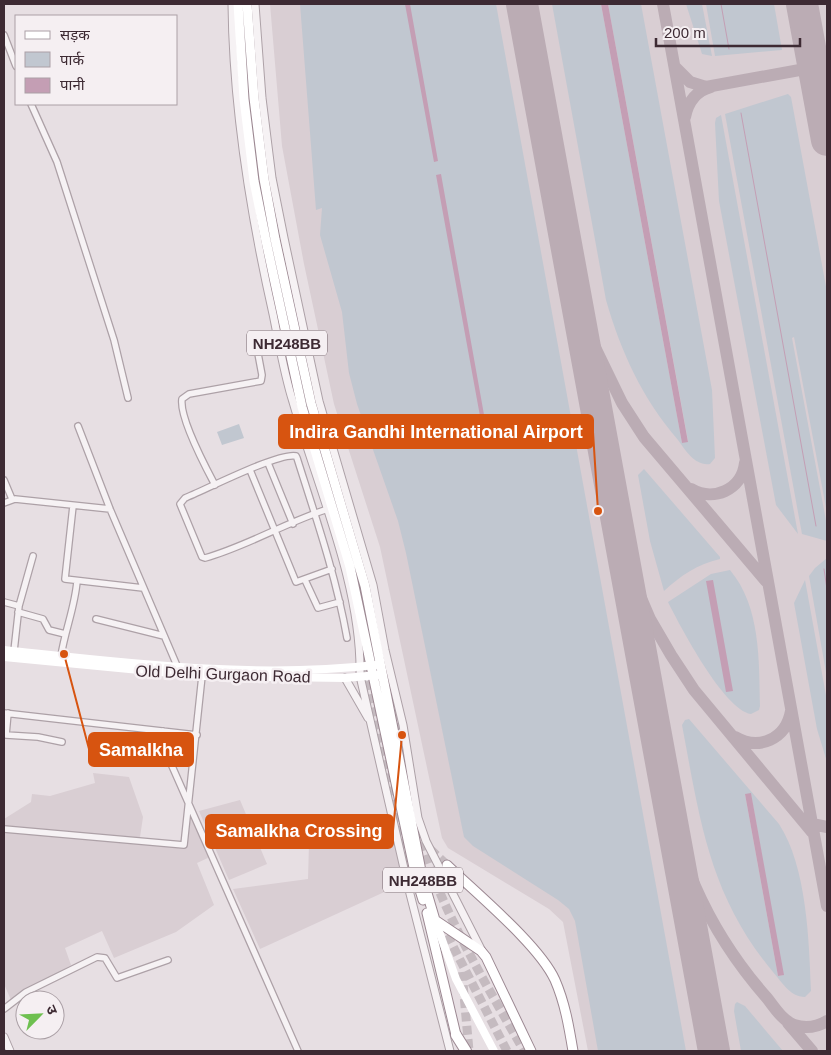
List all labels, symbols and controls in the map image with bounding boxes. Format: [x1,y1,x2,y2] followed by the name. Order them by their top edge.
[15,15,178,105] legend
[656,15,800,47] scale bar
[664,24,706,41] text: 200 m
[60,26,90,43] text: सड़क
[60,51,84,68] text: पार्क
[60,76,86,93] text: पानी
[247,330,327,356] road number: NH248BB
[279,415,593,448] callout: Indira Gandhi International Airport
[289,422,583,442] text: Indira Gandhi International Airport
[135,662,311,686] street label: Old Delhi Gurgaon Road
[89,733,193,766] callout: Samalkha
[99,740,184,760] text: Samalkha
[206,815,393,848] callout: Samalkha Crossing
[215,821,383,841] text: Samalkha Crossing
[383,868,463,892] road number: NH248BB
[15,990,65,1040] north arrow
[43,1003,61,1017] text: उ

